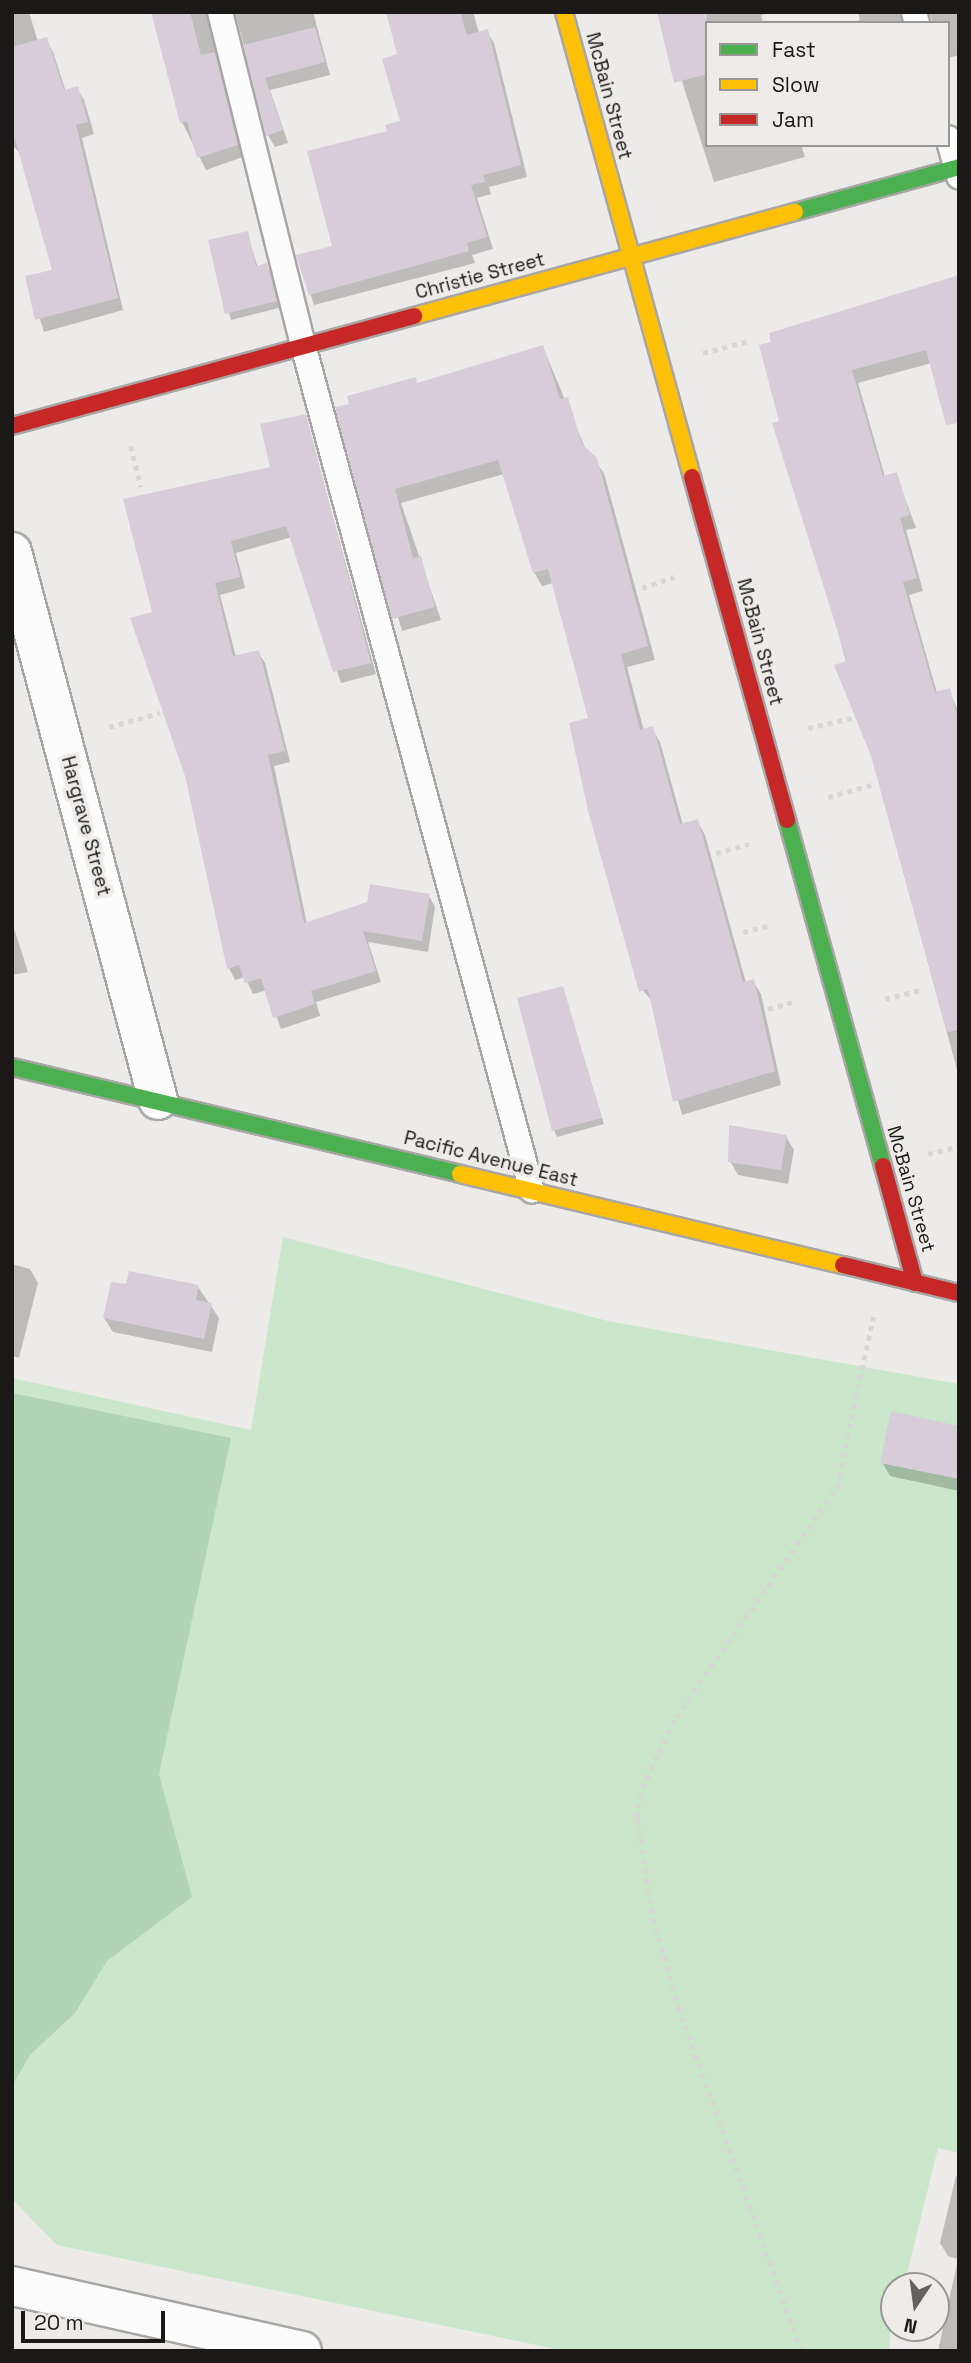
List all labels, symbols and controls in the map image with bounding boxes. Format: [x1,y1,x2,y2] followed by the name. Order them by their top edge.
[705,21,950,147] legend
[581,30,637,162] street label: McBain Street
[772,36,816,63] text: Fast
[772,71,820,98] text: Slow
[772,106,814,133] text: Jam
[413,248,547,304] street label: Christie Street
[732,576,788,708] street label: McBain Street
[56,754,116,898] street label: Hargrave Street
[882,1123,940,1255] street label: McBain Street
[401,1126,581,1192] street label: Pacific Avenue East
[880,2272,950,2342] north arrow
[24,2296,168,2340] scale bar
[34,2309,84,2336] text: 20 m
[902,2312,920,2340] text: N

